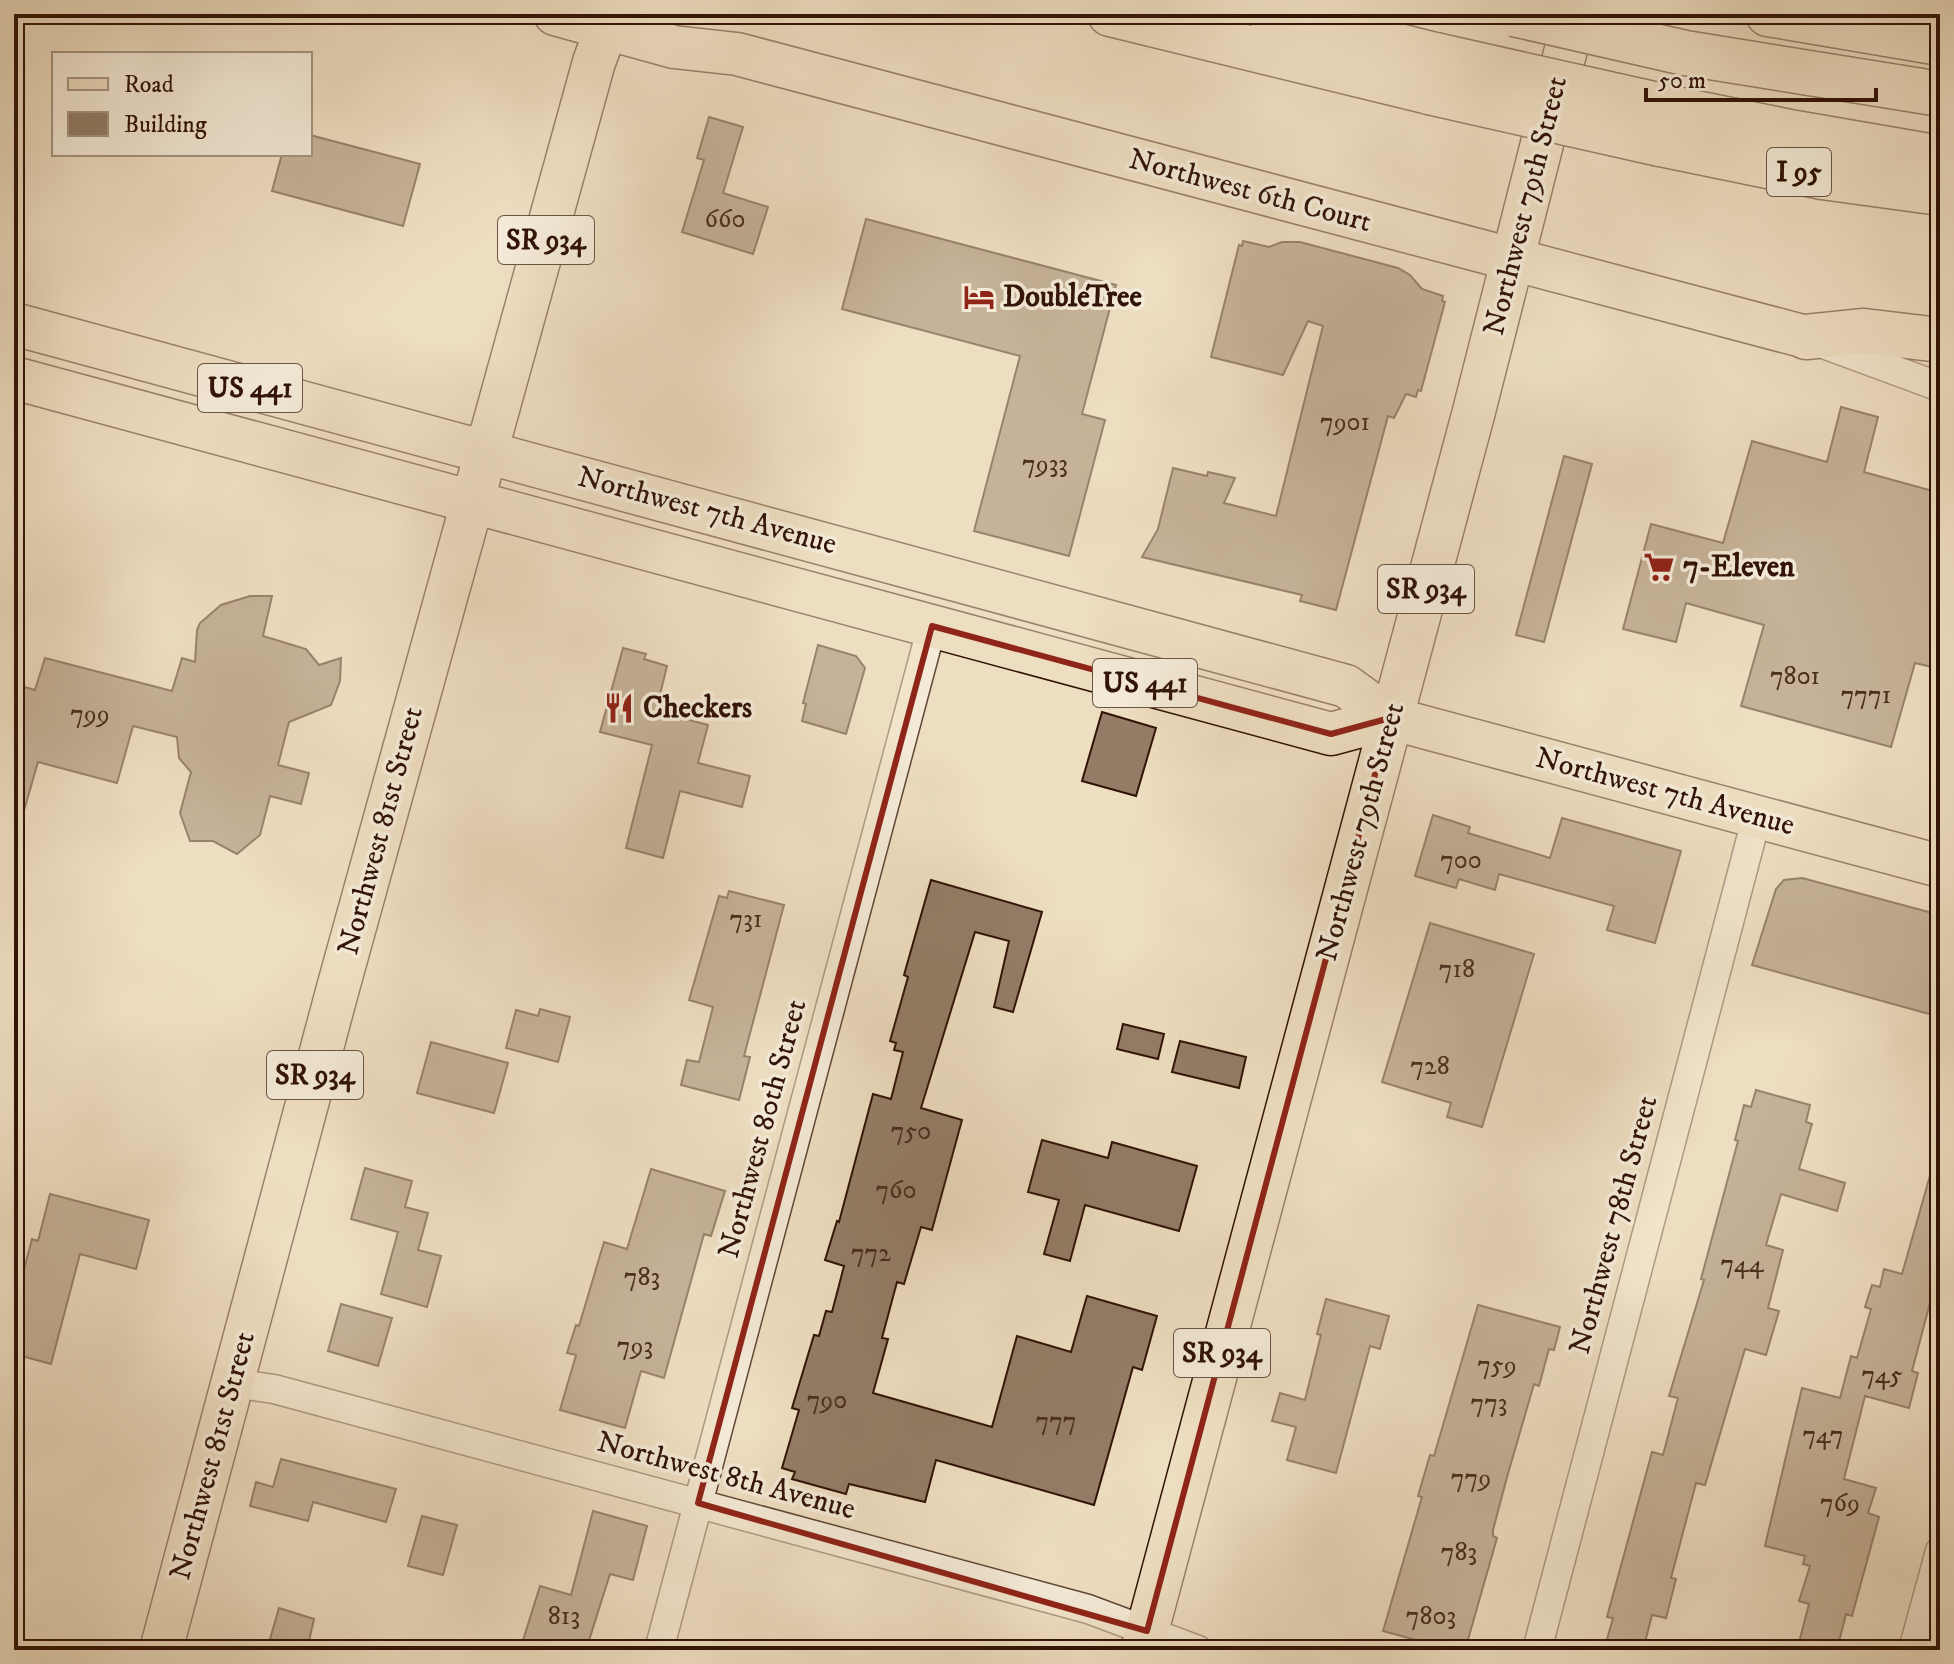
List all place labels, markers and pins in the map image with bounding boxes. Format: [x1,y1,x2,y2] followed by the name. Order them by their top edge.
[1003,279,1142,316] place label: DoubleTree
[962,280,996,314] hotel icon: DoubleTree
[1683,549,1795,586] place label: 7-Eleven
[1642,550,1676,584] supermarket icon: 7-Eleven
[643,690,752,727] place label: Checkers
[602,691,636,725] restaurant icon: Checkers

